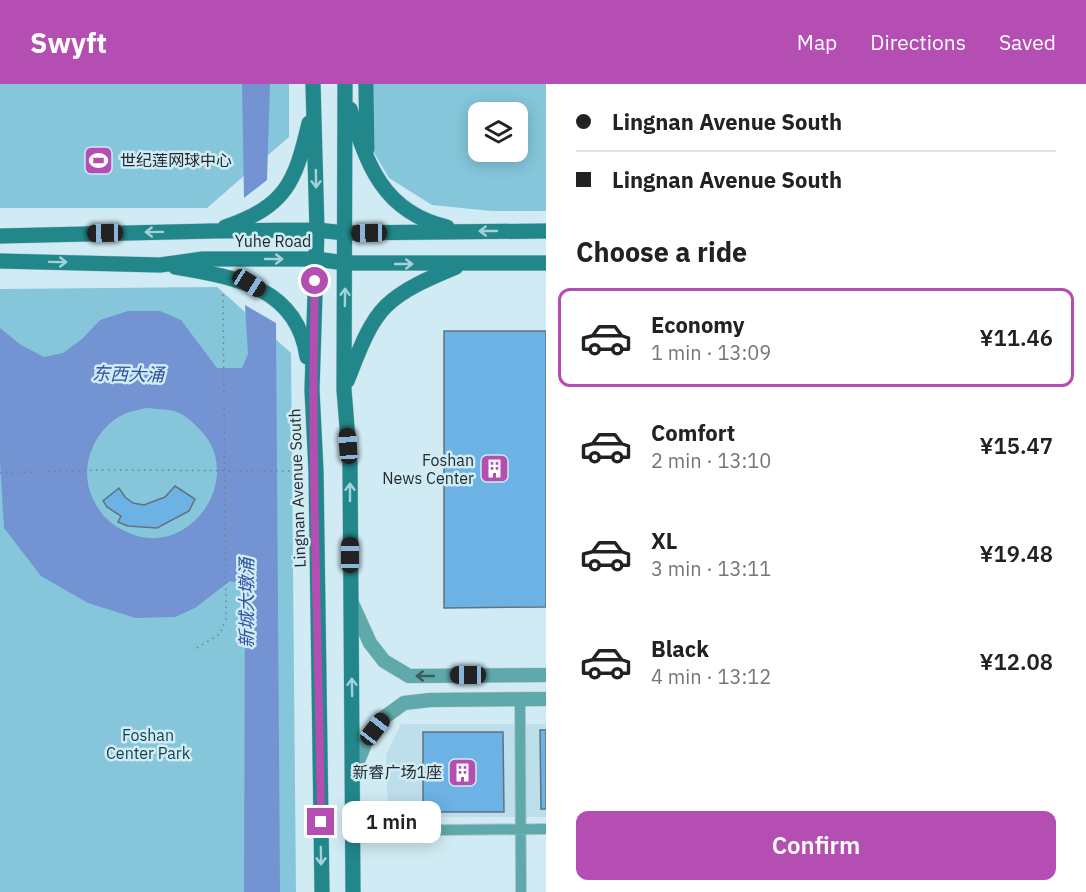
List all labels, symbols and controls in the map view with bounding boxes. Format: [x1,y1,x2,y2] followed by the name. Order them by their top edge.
[30,24,107,61] text: Swyft
[797,28,837,56] text: Map
[870,28,966,56] text: Directions
[999,28,1056,56] text: Saved
[468,102,528,162] map controls
[468,102,528,162] button: layers
[612,107,842,136] text: Lingnan Avenue South
[83,144,115,176] sports icon: 世纪莲网球中心
[120,150,232,170] place label: 世纪莲网球中心
[612,165,842,194] text: Lingnan Avenue South
[310,168,321,188] one-way arrow
[87,224,123,242] car
[351,224,387,242] car
[478,225,498,237] one-way arrow
[145,226,165,238] one-way arrow
[235,231,311,251] street label: Yuhe Road
[576,234,747,269] text: Choose a ride
[264,253,284,265] one-way arrow
[48,257,68,268] one-way arrow
[393,258,413,269] one-way arrow
[229,266,269,300] car
[301,267,328,294] route start
[339,287,351,307] one-way arrow
[651,310,745,339] text: Economy
[579,311,633,365] icon: car
[980,323,1053,352] text: ¥11.46
[651,339,771,366] text: 1 min · 13:09
[92,362,166,386] water label: 东西大涌
[284,408,310,568] street label: Lingnan Avenue South
[651,418,735,447] text: Comfort
[579,419,633,473] icon: car
[338,427,358,465] car
[980,431,1053,460] text: ¥15.47
[651,447,771,474] text: 2 min · 13:10
[382,450,474,488] place label: Foshan News Center
[479,453,511,485] building icon: Foshan News Center
[344,482,356,502] one-way arrow
[651,526,677,555] text: XL
[579,527,633,581] icon: car
[341,537,359,573] car
[980,539,1053,568] text: ¥19.48
[651,555,771,582] text: 3 min · 13:11
[235,556,258,648] water label: 新城大墩涌
[651,634,709,663] text: Black
[579,635,633,689] icon: car
[980,647,1053,676] text: ¥12.08
[651,663,771,690] text: 4 min · 13:12
[450,666,486,684] car
[415,670,435,682] one-way arrow
[346,677,358,697] one-way arrow
[357,709,393,749] car
[106,725,191,763] park label: Foshan Center Park
[447,756,479,788] building icon: 新睿广场1座
[352,762,442,782] place label: 新睿广场1座
[342,801,441,843] callout: 1 min
[307,808,334,835] route end
[366,808,417,835] text: 1 min
[576,811,1056,880] button: Confirm
[316,846,327,866] one-way arrow

